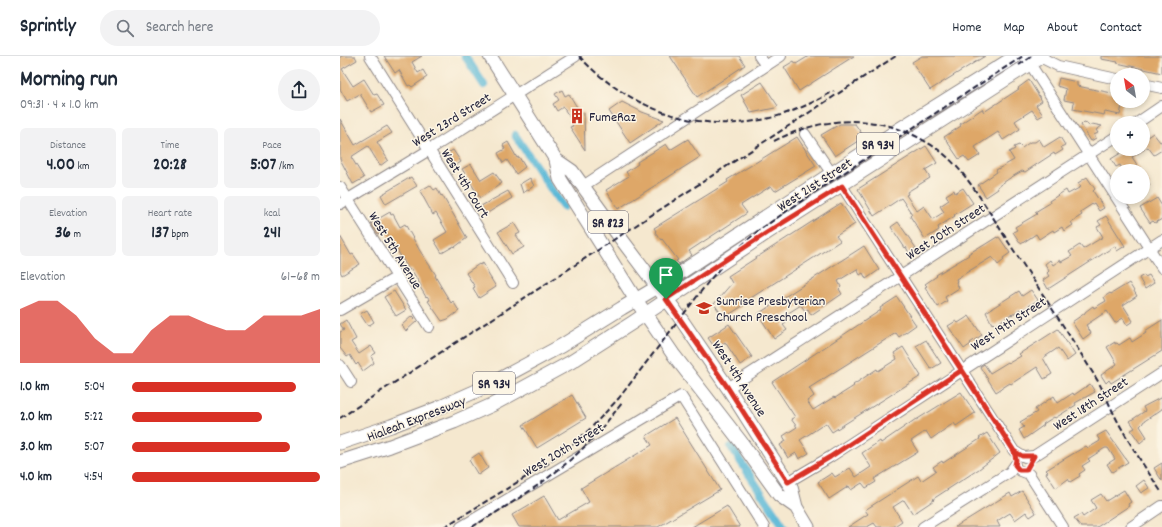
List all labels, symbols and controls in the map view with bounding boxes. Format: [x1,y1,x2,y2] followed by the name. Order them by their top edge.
[100,10,380,46] search box
[20,14,76,41] text: Sprintly
[114,17,136,39] icon: search
[146,17,213,39] text: Search here
[952,18,981,38] text: Home
[1003,18,1025,38] text: Map
[1047,18,1078,38] text: About
[1100,18,1142,38] text: Contact
[20,65,118,96] text: Morning run
[1110,68,1150,108] north arrow
[1110,68,1150,204] map controls
[278,69,320,111] button: share
[409,88,495,153] street label: West 23rd Street
[20,96,99,115] text: 09:31 · 4 × 1.0 km
[568,107,586,125] building icon: FumeRaz
[589,108,636,128] place label: FumeRaz
[1110,116,1150,156] button: +
[857,133,899,155] road number: SR 934
[50,138,86,154] text: Distance
[161,138,179,154] text: Time
[262,138,282,154] text: Pace
[435,145,494,223] street label: West 4th Court
[46,154,75,178] text: 4.00
[153,154,187,178] text: 20:28
[250,154,276,178] text: 5:07
[774,154,857,217] street label: West 21st Street
[75,159,90,175] text: km
[276,159,294,175] text: /km
[1110,164,1150,204] button: −
[902,200,990,266] street label: West 20th Street
[49,206,87,222] text: Elevation
[148,206,192,222] text: Heart rate
[264,206,280,222] text: kcal
[362,208,426,294] street label: West 5th Avenue
[588,211,628,233] road number: SR 823
[55,222,71,246] text: 36
[151,222,169,246] text: 137
[263,222,281,246] text: 241
[71,227,81,243] text: m
[169,227,189,243] text: bpm
[649,258,683,299] pin
[655,264,677,286] icon: arrive
[20,268,65,287] text: Elevation
[281,268,320,287] text: 61–68 m
[716,292,825,328] place label: Sunrise Presbyterian Church Preschool
[967,293,1051,357] street label: West 19th Street
[695,299,713,317] school or university icon: Sunrise Presbyterian Church Preschool
[706,337,771,421] street label: West 4th Avenue
[473,372,515,394] road number: SR 934
[1050,373,1133,436] street label: West 18th Street
[20,378,49,397] text: 1.0 km
[84,378,105,397] text: 5:04
[364,392,469,448] street label: Hialeah Expressway
[20,408,52,427] text: 2.0 km
[84,408,104,427] text: 5:22
[520,419,608,483] street label: West 20th Street
[20,438,52,457] text: 3.0 km
[84,438,104,457] text: 5:07
[20,468,52,487] text: 4.0 km
[84,468,103,487] text: 4:54

